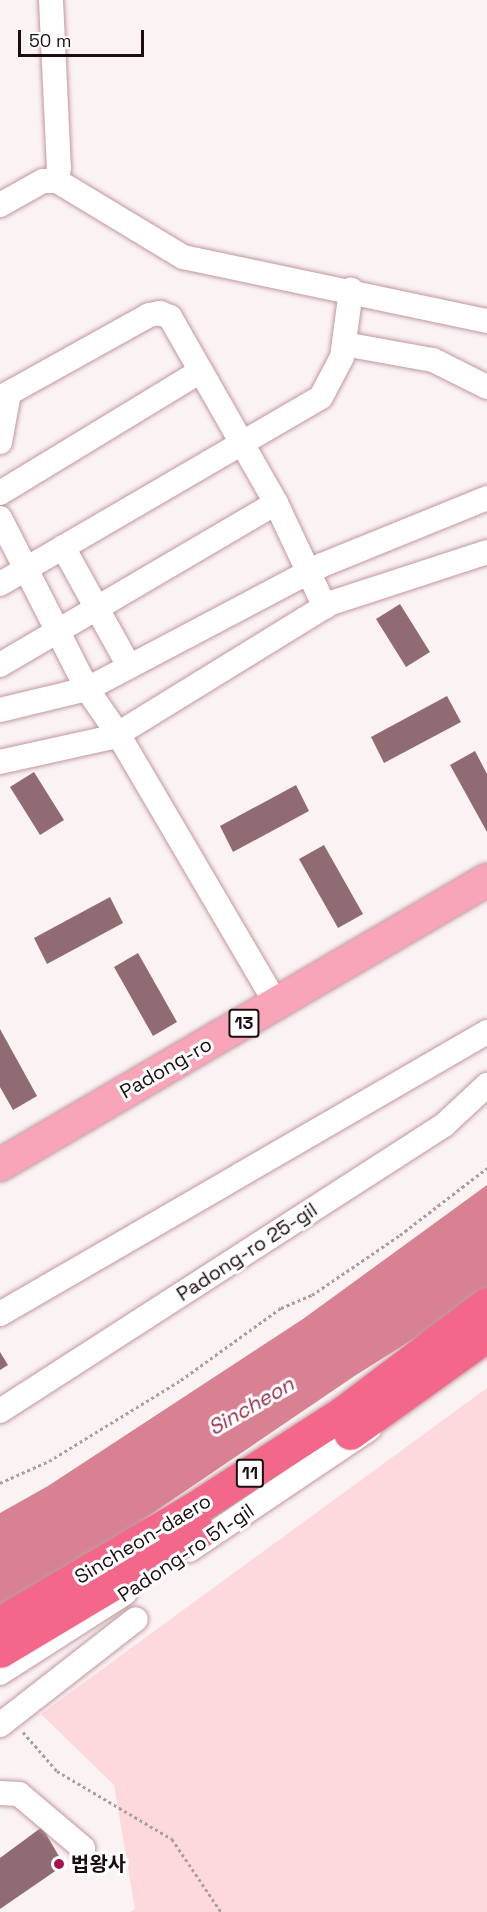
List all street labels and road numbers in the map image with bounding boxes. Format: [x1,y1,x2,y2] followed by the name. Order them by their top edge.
[228,1008,260,1038] road number: 13
[116,1032,216,1104] street label: Padong-ro
[172,1198,322,1306] street label: Padong-ro 25-gil
[235,1458,265,1488] road number: 11
[71,1489,215,1589] street label: Sincheon-daero
[113,1499,259,1607] street label: Padong-ro 51-gil

